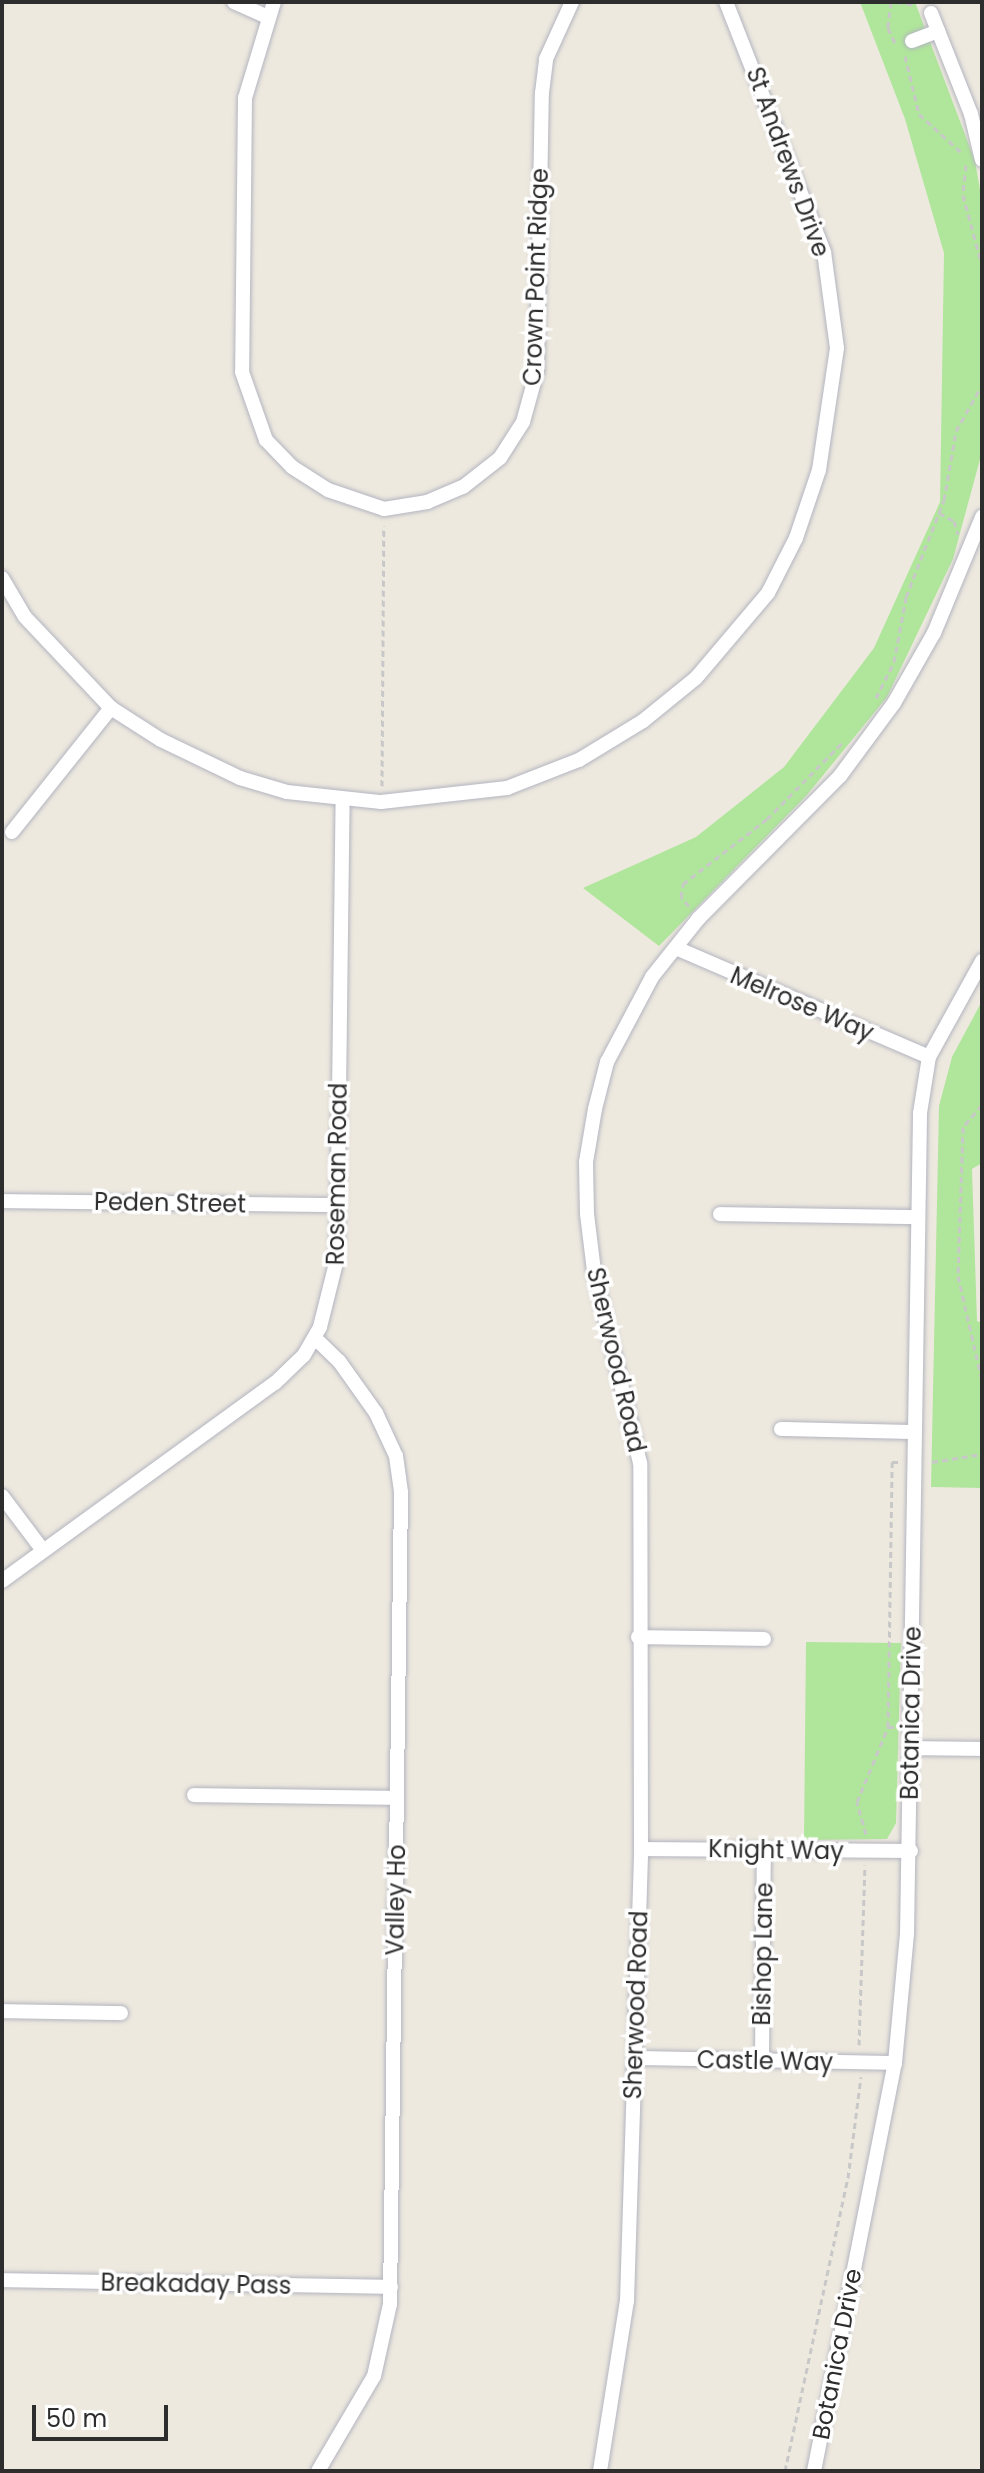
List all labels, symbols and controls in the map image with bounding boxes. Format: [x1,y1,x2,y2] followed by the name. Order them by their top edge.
[740,63,836,261] street label: St Andrews Drive
[518,168,554,386] street label: Crown Point Ridge
[726,961,878,1047] street label: Melrose Way
[321,1083,353,1265] street label: Roseman Road
[94,1187,246,1219] street label: Peden Street
[581,1265,651,1455] street label: Sherwood Road
[895,1626,927,1800] street label: Botanica Drive
[708,1834,844,1866] street label: Knight Way
[381,1844,411,1956] street label: Valley Ho
[747,1882,779,2026] street label: Bishop Lane
[618,1910,654,2100] street label: Sherwood Road
[697,2045,833,2077] street label: Castle Way
[806,2266,868,2442] street label: Botanica Drive
[100,2268,292,2300] street label: Breakaday Pass
[36,2389,172,2439] scale bar
[46,2402,107,2435] text: 50 m

